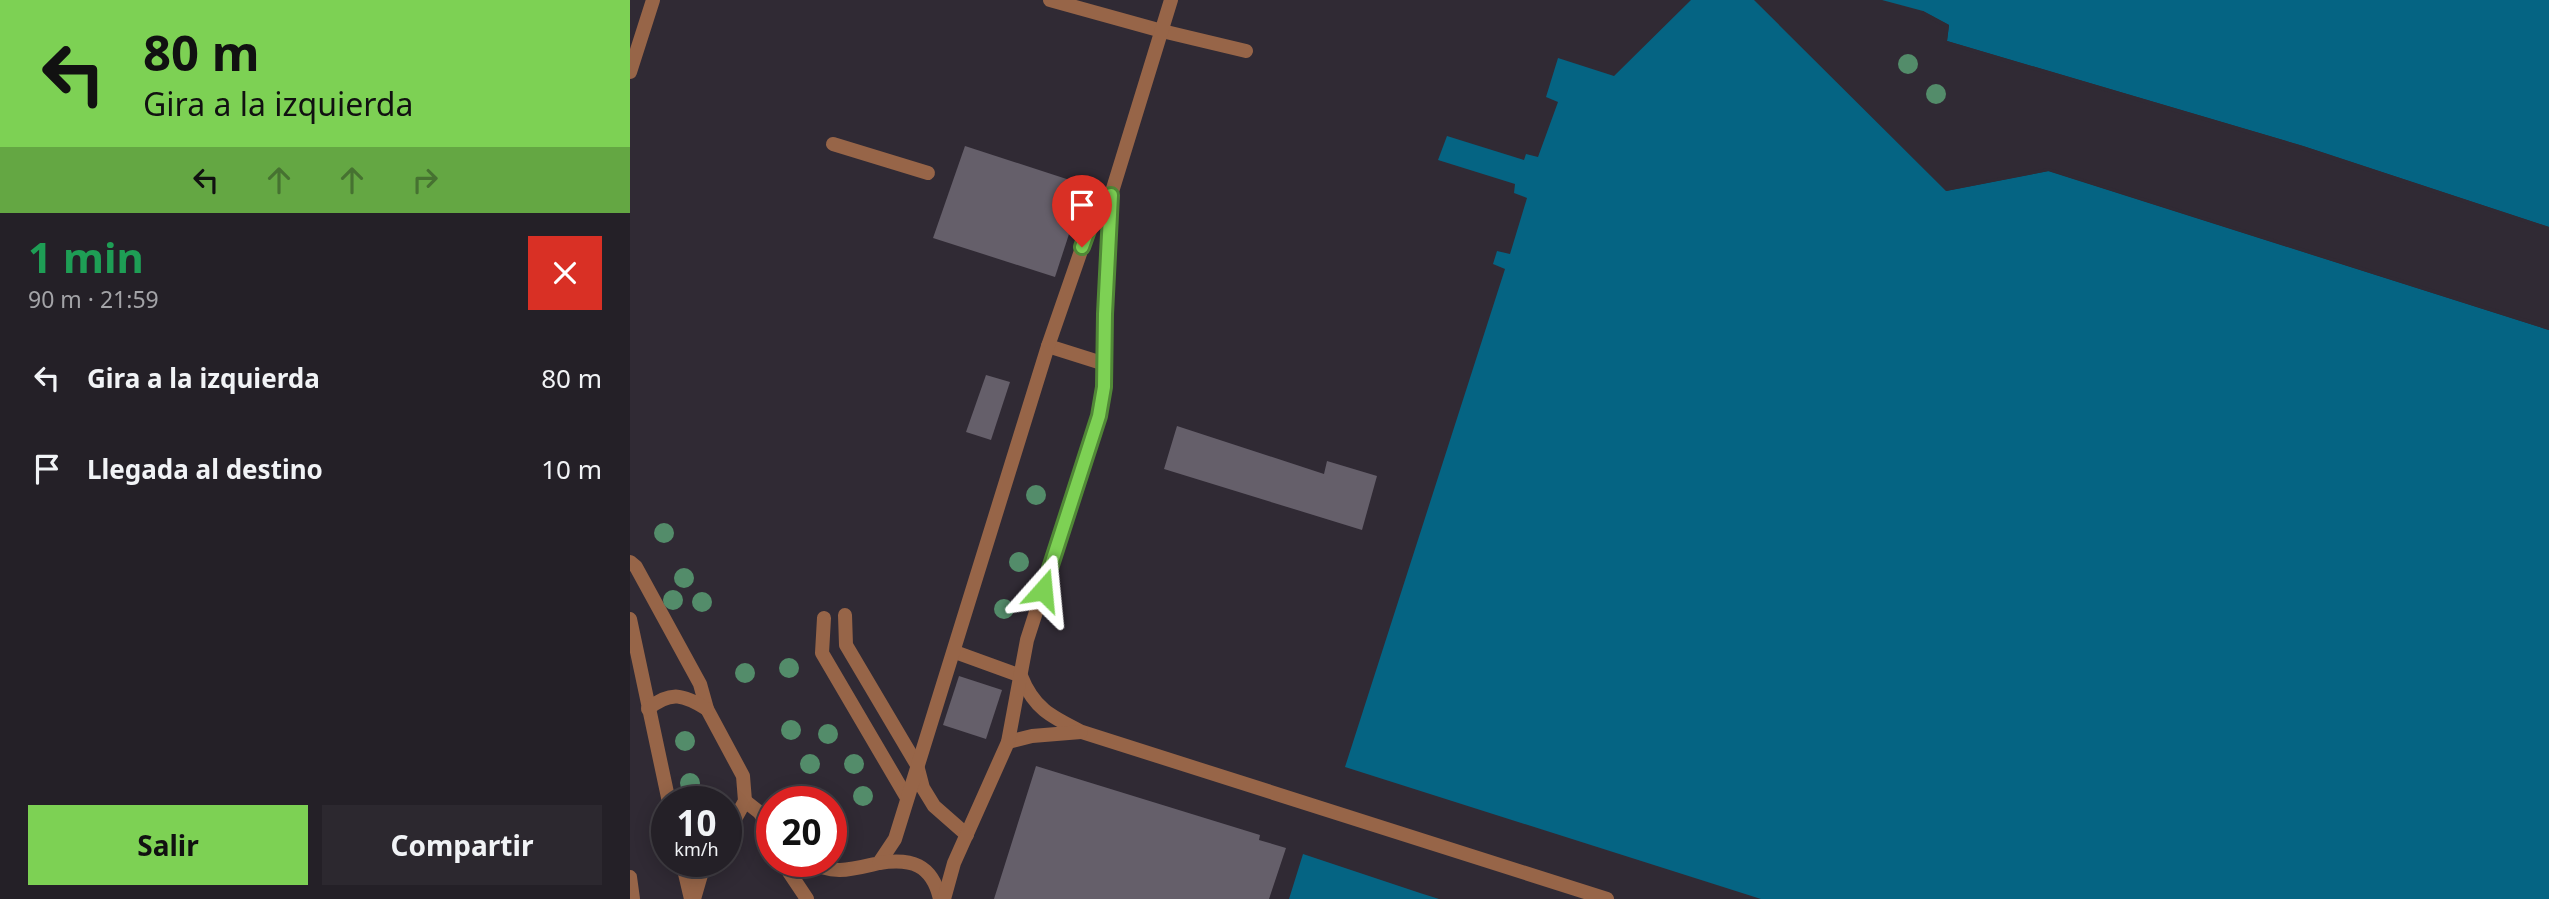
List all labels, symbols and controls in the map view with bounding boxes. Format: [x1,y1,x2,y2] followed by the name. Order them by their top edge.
[143,19,260,85] text: 80 m
[28,28,119,119] icon: left
[143,82,413,125] text: Gira a la izquierda
[187,161,225,199] icon: left
[260,161,298,199] icon: ahead
[333,161,371,199] icon: ahead
[406,161,444,199] icon: right
[1052,175,1112,247] pin
[1063,186,1101,224] icon: arrive
[28,228,144,285] text: 1 min
[528,236,602,310] button: close
[28,283,159,315] text: 90 m · 21:59
[28,359,66,397] icon: left
[87,360,320,396] text: Gira a la izquierda
[541,360,602,396] text: 80 m
[28,450,66,488] icon: arrive
[87,451,323,487] text: Llegada al destino
[541,451,602,487] text: 10 m
[1006,553,1080,627] position arrow
[756,786,847,877] speed limit sign: 20
[676,799,717,846] text: 10
[28,805,308,885] button: Salir
[322,805,602,885] button: Compartir
[674,837,719,861] text: km/h

